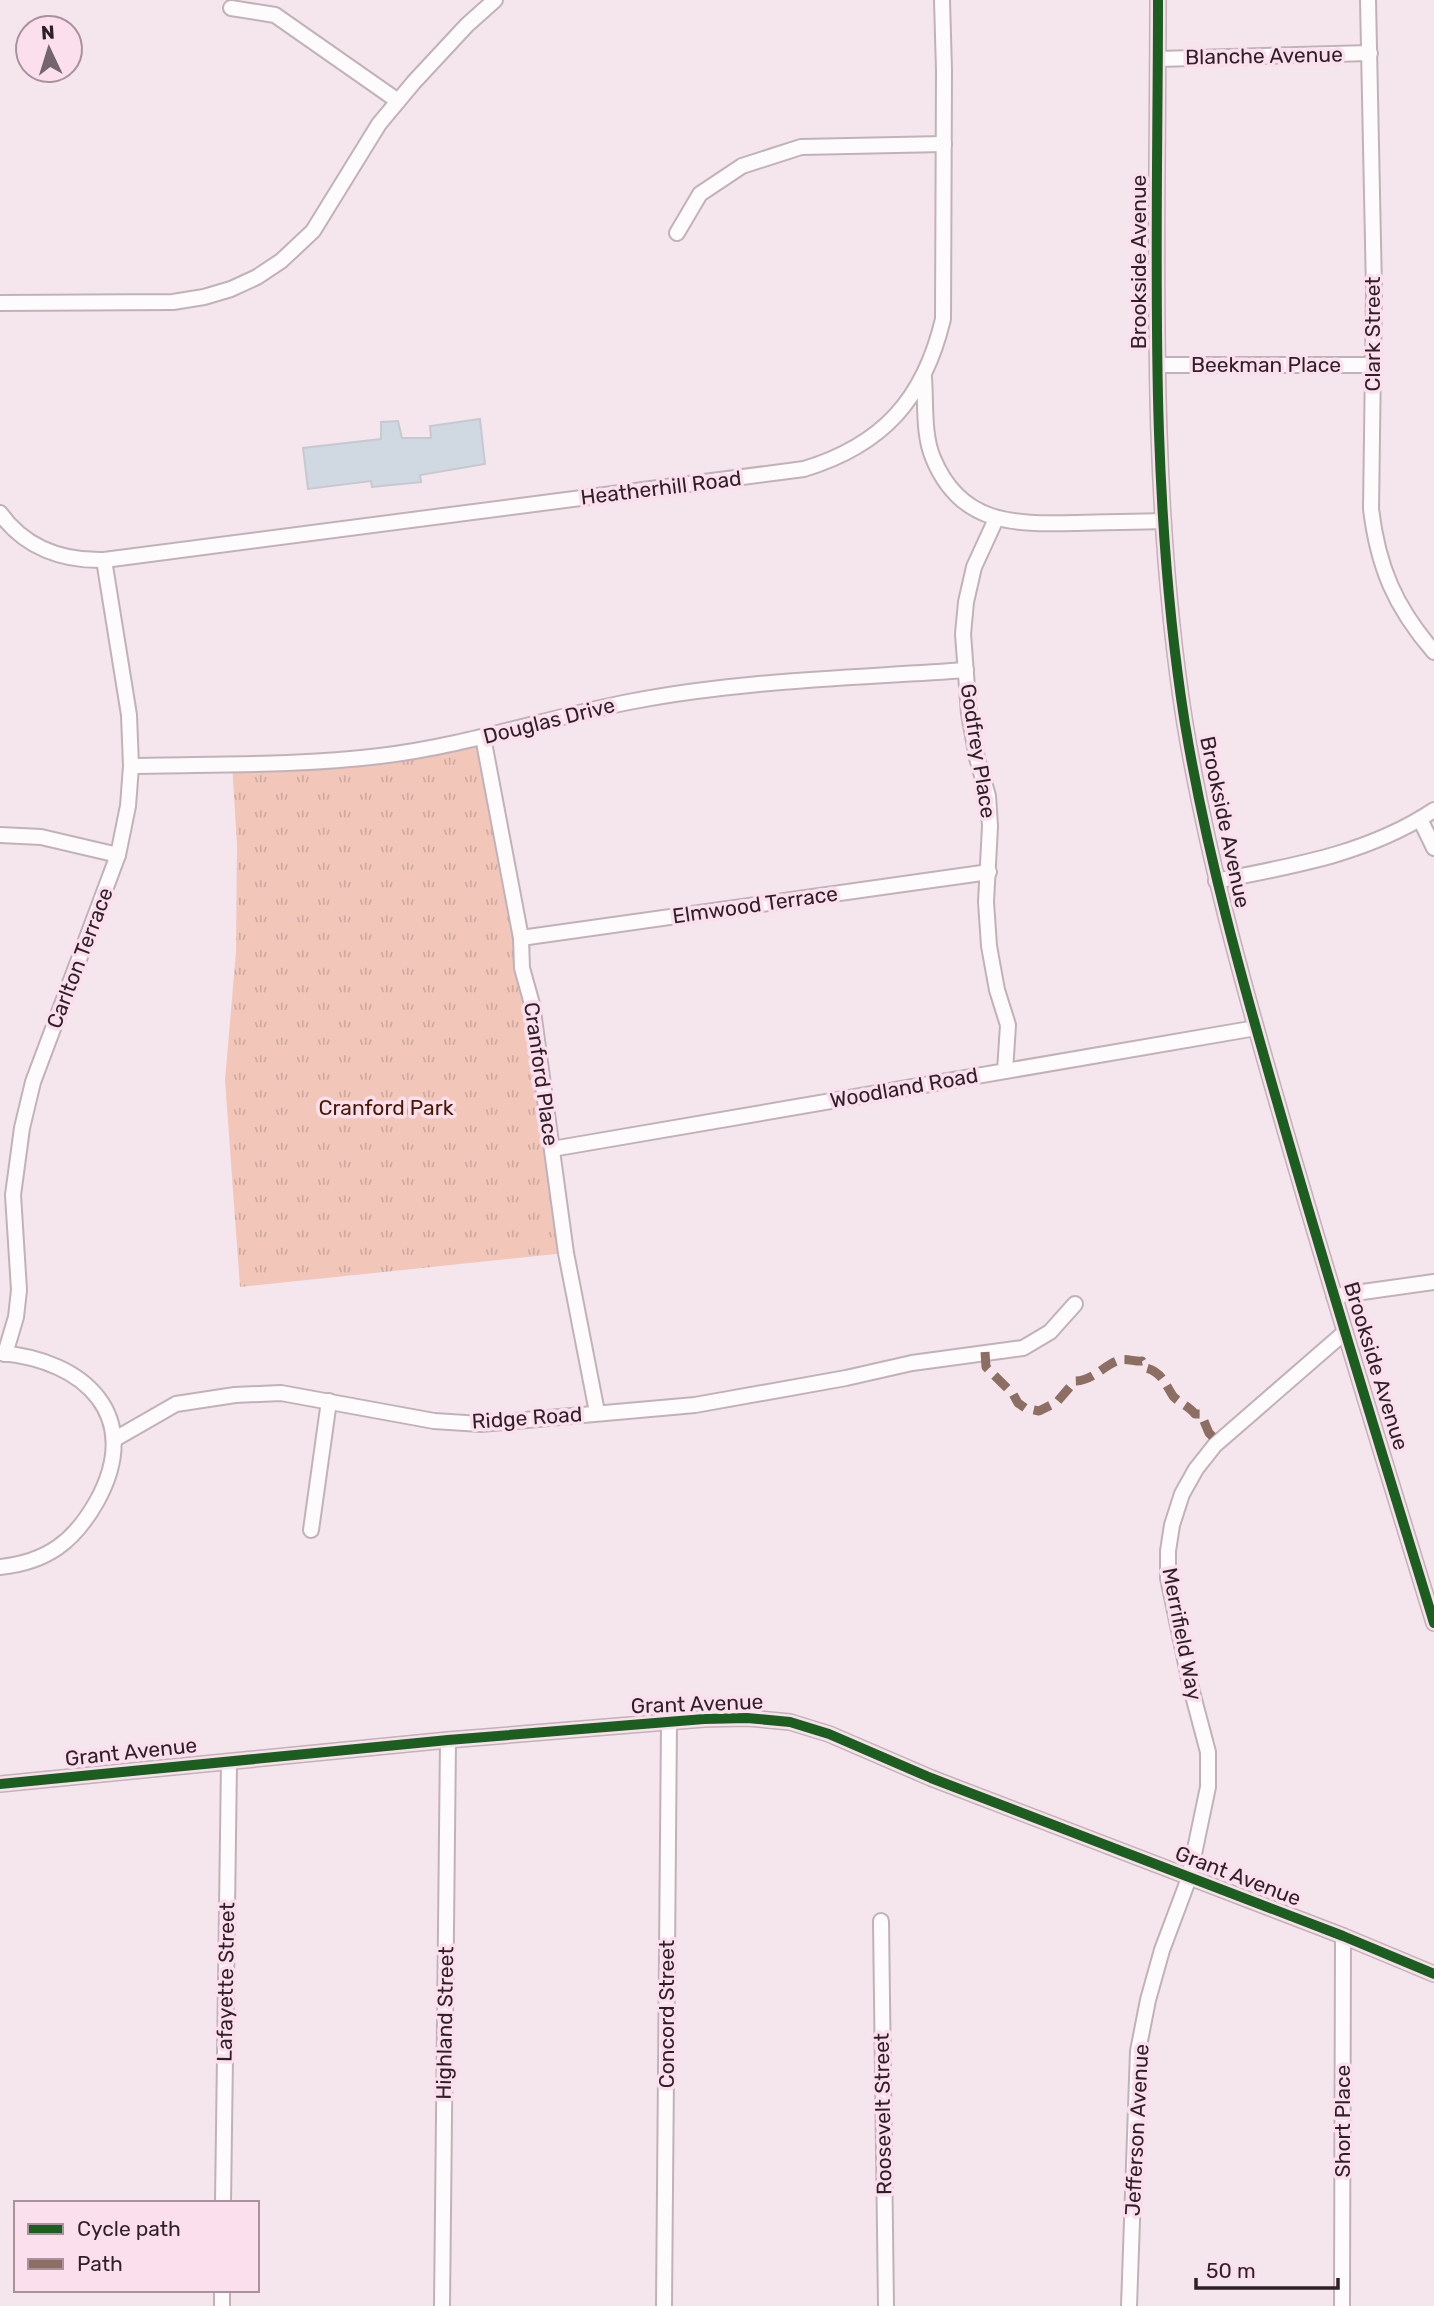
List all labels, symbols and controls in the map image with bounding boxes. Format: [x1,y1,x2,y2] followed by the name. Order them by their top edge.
[14,14,84,84] north arrow
[40,21,55,44] text: N
[1185,42,1343,69] street label: Blanche Avenue
[1126,175,1151,349] street label: Brookside Avenue
[1360,276,1385,392] street label: Clark Street
[1191,352,1341,377] street label: Beekman Place
[579,465,743,510] street label: Heatherhill Road
[956,682,1001,820] street label: Godfrey Place
[480,692,617,749] street label: Douglas Drive
[1195,734,1256,910] street label: Brookside Avenue
[671,881,839,928] street label: Elmwood Terrace
[41,884,118,1032] street label: Carlton Terrace
[519,1000,564,1147] street label: Cranford Place
[828,1062,980,1113] street label: Woodland Road
[319,1095,454,1120] park label: Cranford Park
[1339,1279,1414,1453] street label: Brookside Avenue
[471,1401,583,1434] street label: Ridge Road
[1157,1566,1208,1703] street label: Merrifield Way
[630,1689,764,1718] street label: Grant Avenue
[64,1732,198,1771] street label: Grant Avenue
[1172,1840,1305,1911] street label: Grant Avenue
[212,1902,239,2062] street label: Lafayette Street
[654,1940,679,2088] street label: Concord Street
[431,1946,458,2100] street label: Highland Street
[869,2033,896,2195] street label: Roosevelt Street
[1119,2043,1154,2217] street label: Jefferson Avenue
[1330,2065,1355,2177] street label: Short Place
[14,2201,259,2292] legend
[77,2216,181,2241] text: Cycle path
[1196,2246,1338,2290] scale bar
[77,2251,123,2276] text: Path
[1206,2258,1256,2283] text: 50 m

